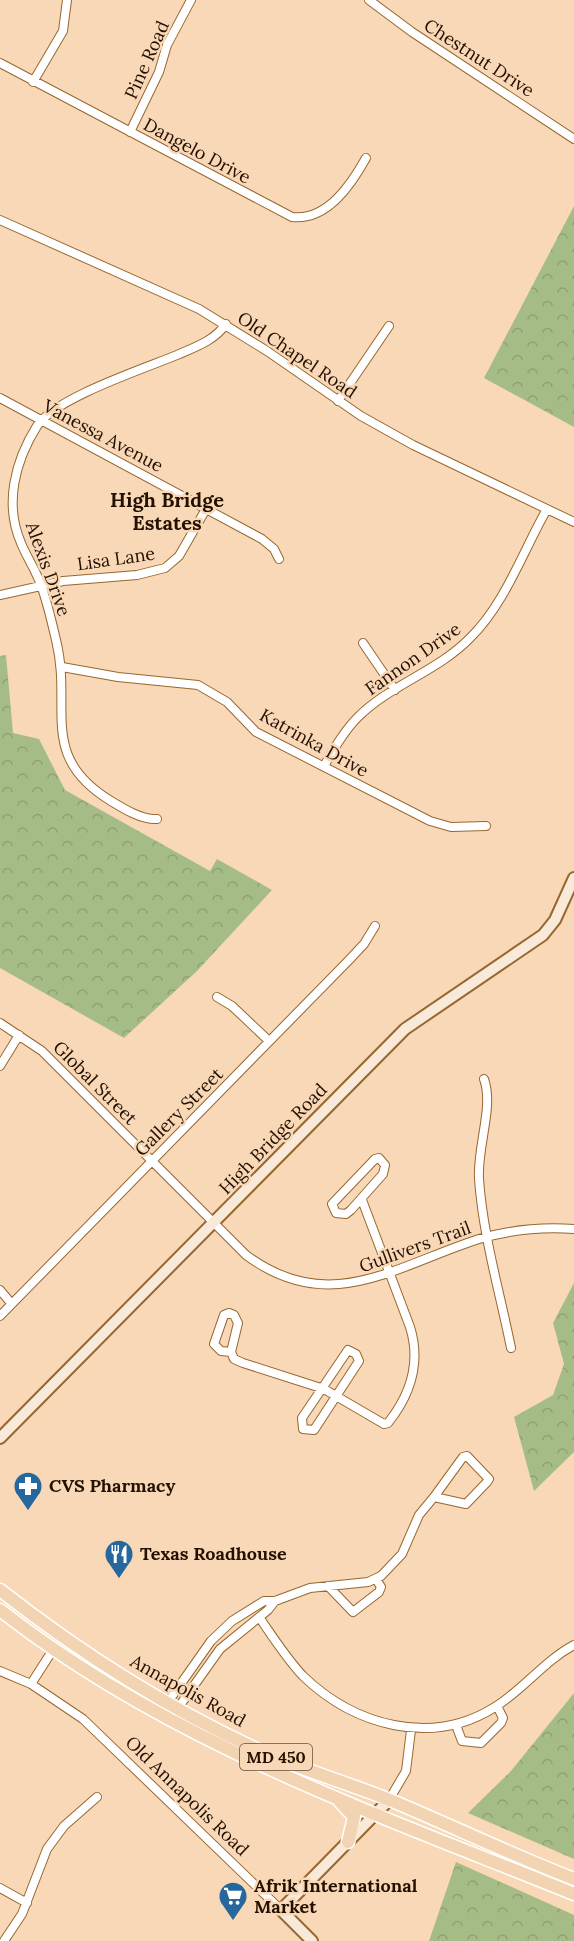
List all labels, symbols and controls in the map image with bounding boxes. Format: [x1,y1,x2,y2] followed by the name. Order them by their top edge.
[420,13,539,102] street label: Chestnut Drive
[119,17,174,102] street label: Pine Road
[140,113,255,189] street label: Dangelo Drive
[233,306,362,403] street label: Old Chapel Road
[38,394,168,477] street label: Vanessa Avenue
[110,487,224,535] district label: High Bridge Estates
[20,518,76,619] street label: Alexis Drive
[75,542,157,575] street label: Lisa Lane
[360,617,465,700] street label: Fannon Drive
[256,703,373,782] street label: Katrinka Drive
[48,1036,142,1130] street label: Global Street
[130,1063,228,1161] street label: Gallery Street
[214,1078,332,1199] street label: High Bridge Road
[356,1216,474,1277] street label: Gullivers Trail
[12,1470,44,1512] pharmacy icon: CVS Pharmacy
[49,1474,175,1497] place label: CVS Pharmacy
[103,1538,135,1580] restaurant icon: Texas Roadhouse
[140,1542,287,1565] place label: Texas Roadhouse
[126,1649,250,1732] street label: Annapolis Road
[121,1731,254,1861] street label: Old Annapolis Road
[240,1744,312,1770] road number: MD 450
[254,1874,418,1918] place label: Afrik International Market
[217,1880,249,1922] supermarket icon: Afrik International Market

